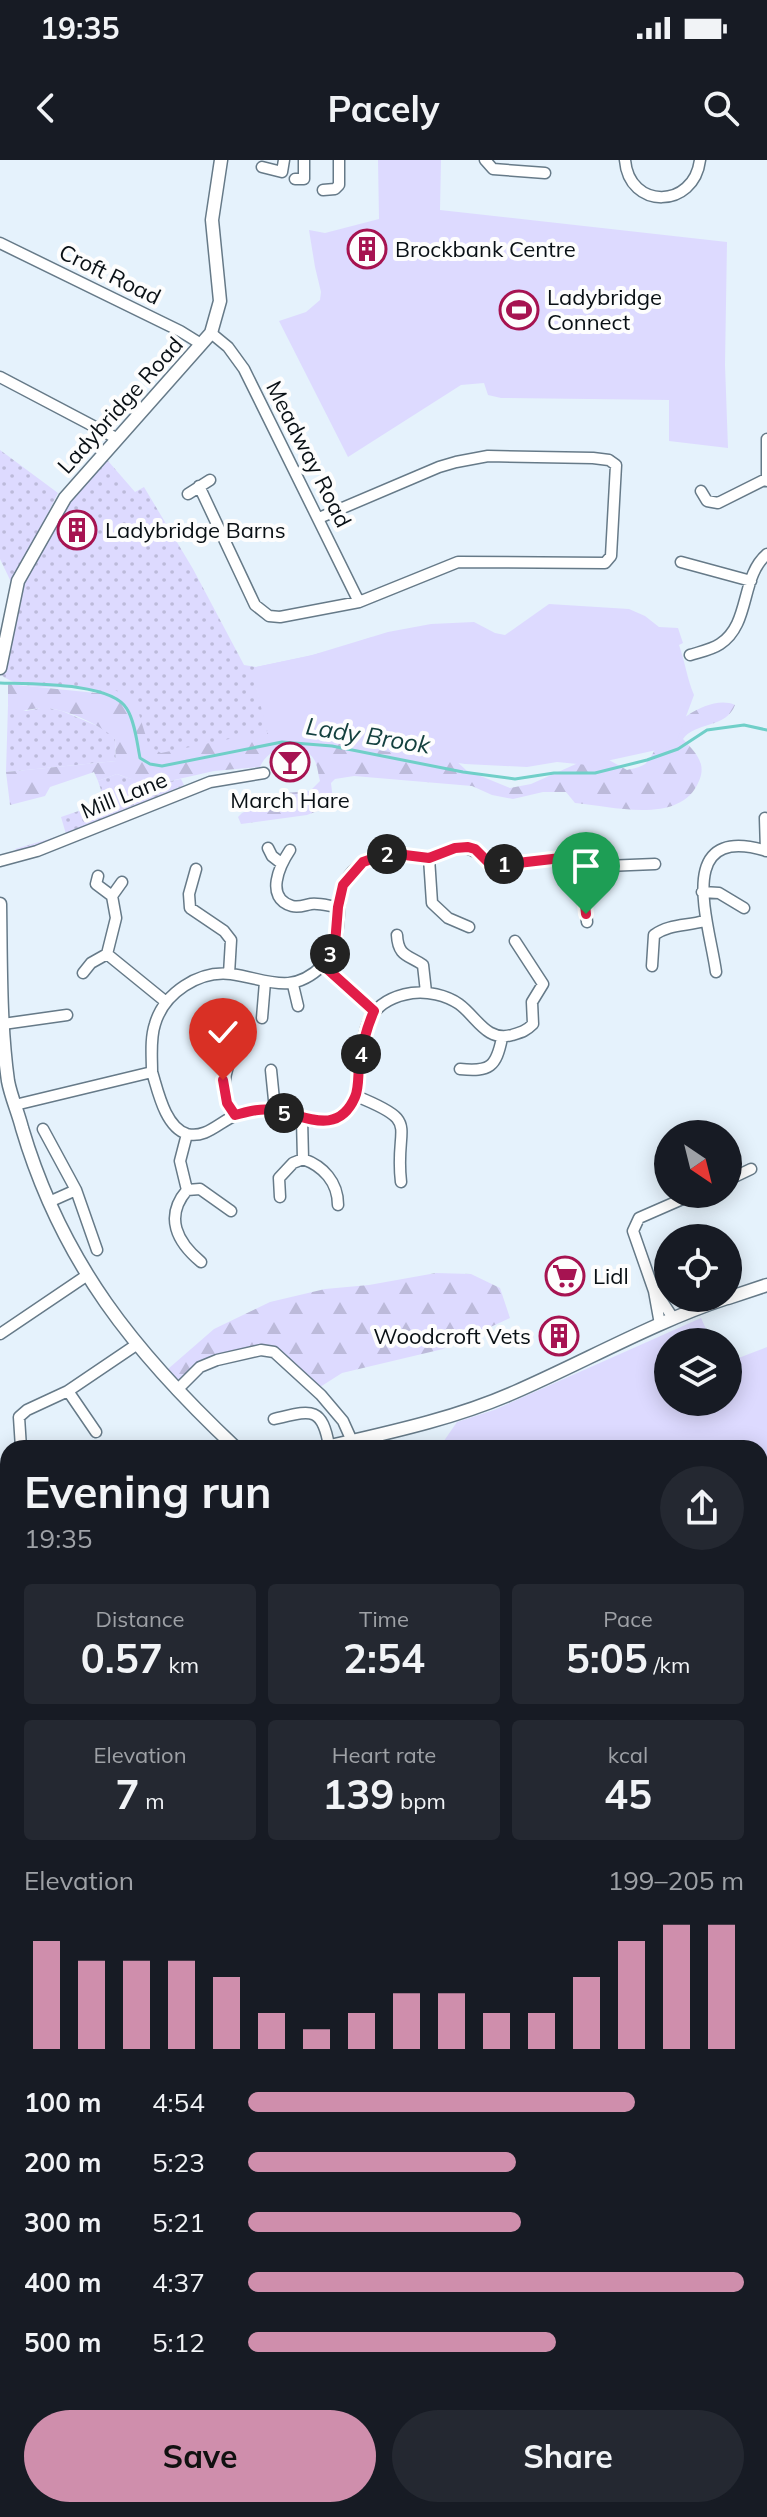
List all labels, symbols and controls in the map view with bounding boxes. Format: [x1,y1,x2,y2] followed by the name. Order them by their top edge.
[40,9,119,47] text: 19:35
[24,86,68,130] icon: back
[328,86,439,131] text: Pacely
[699,86,743,130] icon: search
[346,228,388,270] building icon: Brockbank Centre
[395,235,576,263] place label: Brockbank Centre
[55,237,165,311] street label: Croft Road
[547,283,662,336] place label: Ladybridge Connect
[498,289,540,331] sports icon: Ladybridge Connect
[51,331,189,479] street label: Ladybridge Road
[260,376,358,532] street label: Meadway Road
[56,509,98,551] building icon: Ladybridge Barns
[105,516,286,544] place label: Ladybridge Barns
[304,710,433,760] water label: Lady Brook
[269,741,311,783] bar icon: March Hare
[77,765,171,825] street label: Mill Lane
[230,786,350,814] place label: March Hare
[552,832,620,914] pin
[367,834,407,874] pin: 2
[380,840,394,868] text: 2
[484,844,524,884] pin: 1
[564,844,608,888] icon: arrive
[497,850,511,878] text: 1
[310,934,350,974] pin: 3
[323,940,337,968] text: 3
[189,998,257,1080] pin
[201,1010,245,1054] icon: check
[341,1034,381,1074] pin: 4
[354,1040,368,1068] text: 4
[264,1093,304,1133] pin: 5
[277,1099,291,1127] text: 5
[654,1120,742,1208] north arrow
[654,1120,742,1416] map controls
[654,1224,742,1312] button: locate
[544,1255,586,1297] supermarket icon: Lidl
[593,1262,629,1290] place label: Lidl
[538,1315,580,1357] building icon: Woodcroft Vets
[373,1322,531,1350] place label: Woodcroft Vets
[654,1328,742,1416] button: layers
[24,1464,271,1519] text: Evening run
[660,1466,744,1550] button: share
[24,1522,92,1555] text: 19:35
[96,1605,184,1633] text: Distance
[359,1605,409,1633] text: Time
[603,1605,653,1633] text: Pace
[81,1633,163,1683] text: 0.57
[343,1633,425,1683] text: 2:54
[566,1633,648,1683] text: 5:05
[163,1651,199,1679] text: km
[648,1651,690,1679] text: /km
[93,1741,187,1769] text: Elevation
[332,1741,436,1769] text: Heart rate
[608,1741,648,1769] text: kcal
[115,1769,139,1819] text: 7
[322,1769,394,1819] text: 139
[604,1769,652,1819] text: 45
[139,1787,165,1815] text: m
[394,1787,446,1815] text: bpm
[24,1864,134,1897] text: Elevation
[608,1864,744,1897] text: 199–205 m
[24,2086,101,2119] text: 100 m
[152,2086,205,2119] text: 4:54
[24,2146,101,2179] text: 200 m
[152,2146,205,2179] text: 5:23
[24,2206,101,2239] text: 300 m
[152,2206,205,2239] text: 5:21
[24,2266,101,2299] text: 400 m
[152,2266,205,2299] text: 4:37
[24,2326,101,2359] text: 500 m
[152,2326,205,2359] text: 5:12
[24,2410,376,2502] button: Save
[392,2410,744,2502] button: Share

